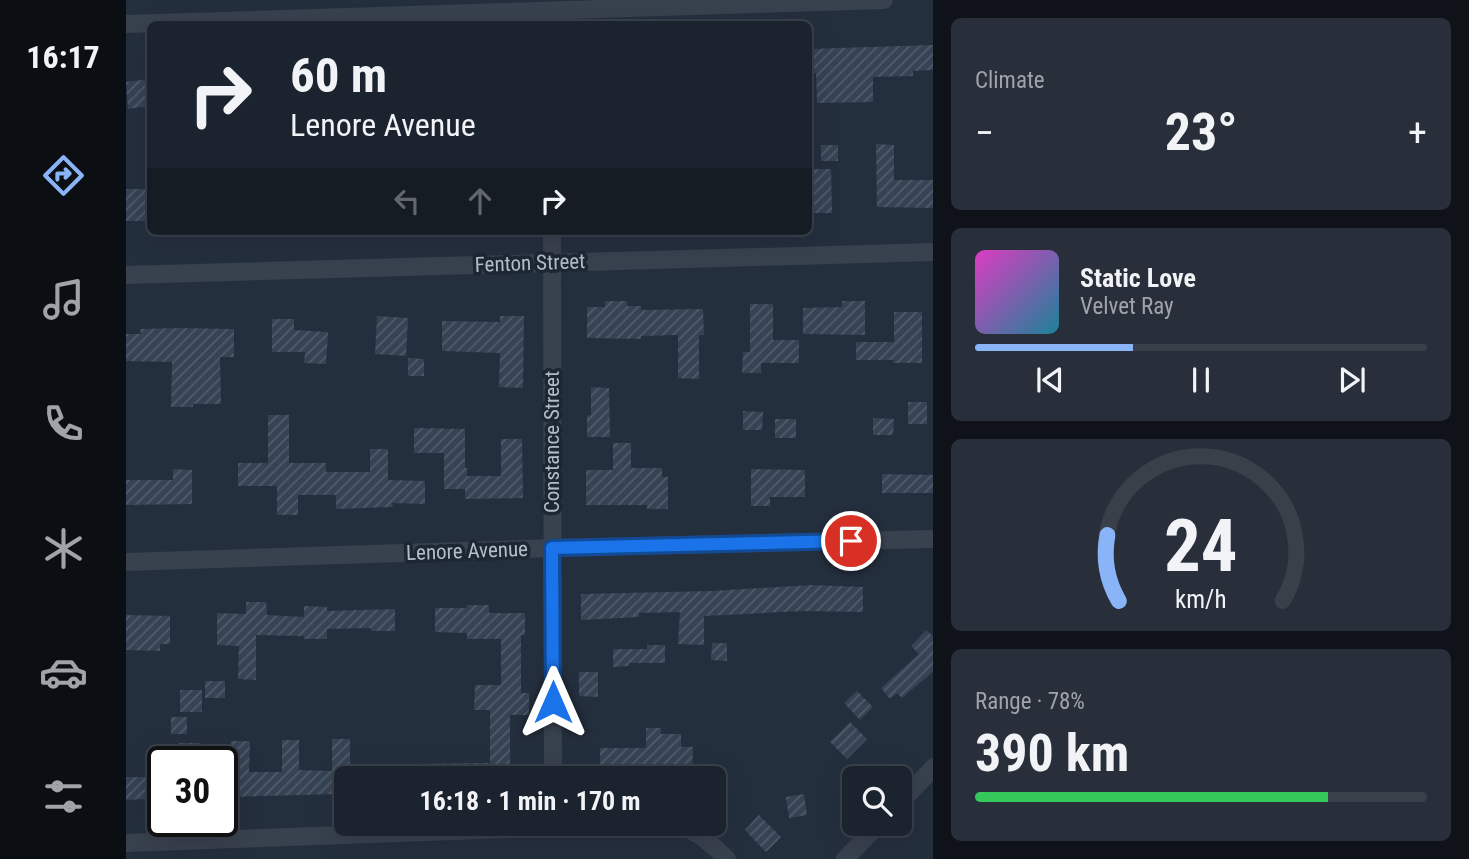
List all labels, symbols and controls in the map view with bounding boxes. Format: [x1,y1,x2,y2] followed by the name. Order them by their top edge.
[26,38,100,76] text: 16:17
[290,47,387,104] text: 60 m
[175,49,266,140] icon: right
[975,67,1045,94] text: Climate
[1165,102,1237,163] text: 23°
[290,106,476,144] text: Lenore Avenue
[975,111,994,155] text: −
[1408,111,1427,155] text: +
[39,151,88,200] icon: directions
[388,182,426,220] icon: left
[461,182,499,220] icon: ahead
[534,182,572,220] icon: right
[474,249,586,277] street label: Fenton Street
[1080,263,1196,293] text: Static Love
[39,275,88,324] icon: music
[1080,293,1174,320] text: Velvet Ray
[1031,361,1069,399] icon: previous
[1182,361,1220,399] icon: pause
[1333,361,1371,399] icon: next
[540,371,564,513] street label: Constance Street
[39,399,88,448] icon: phone
[1164,503,1238,589] text: 24
[821,511,881,571] pin
[832,522,870,560] icon: arrive
[39,524,88,573] icon: climate
[406,537,528,565] street label: Lenore Avenue
[1175,584,1227,613] text: km/h
[39,648,88,697] icon: car
[516,665,590,739] position arrow
[975,688,1085,715] text: Range · 78%
[975,723,1129,784] text: 390 km
[147,746,238,837] speed limit sign: 30
[842,766,912,836] map controls
[842,766,912,836] button: search
[39,772,88,821] icon: filters
[420,786,640,816] text: 16:18 · 1 min · 170 m

